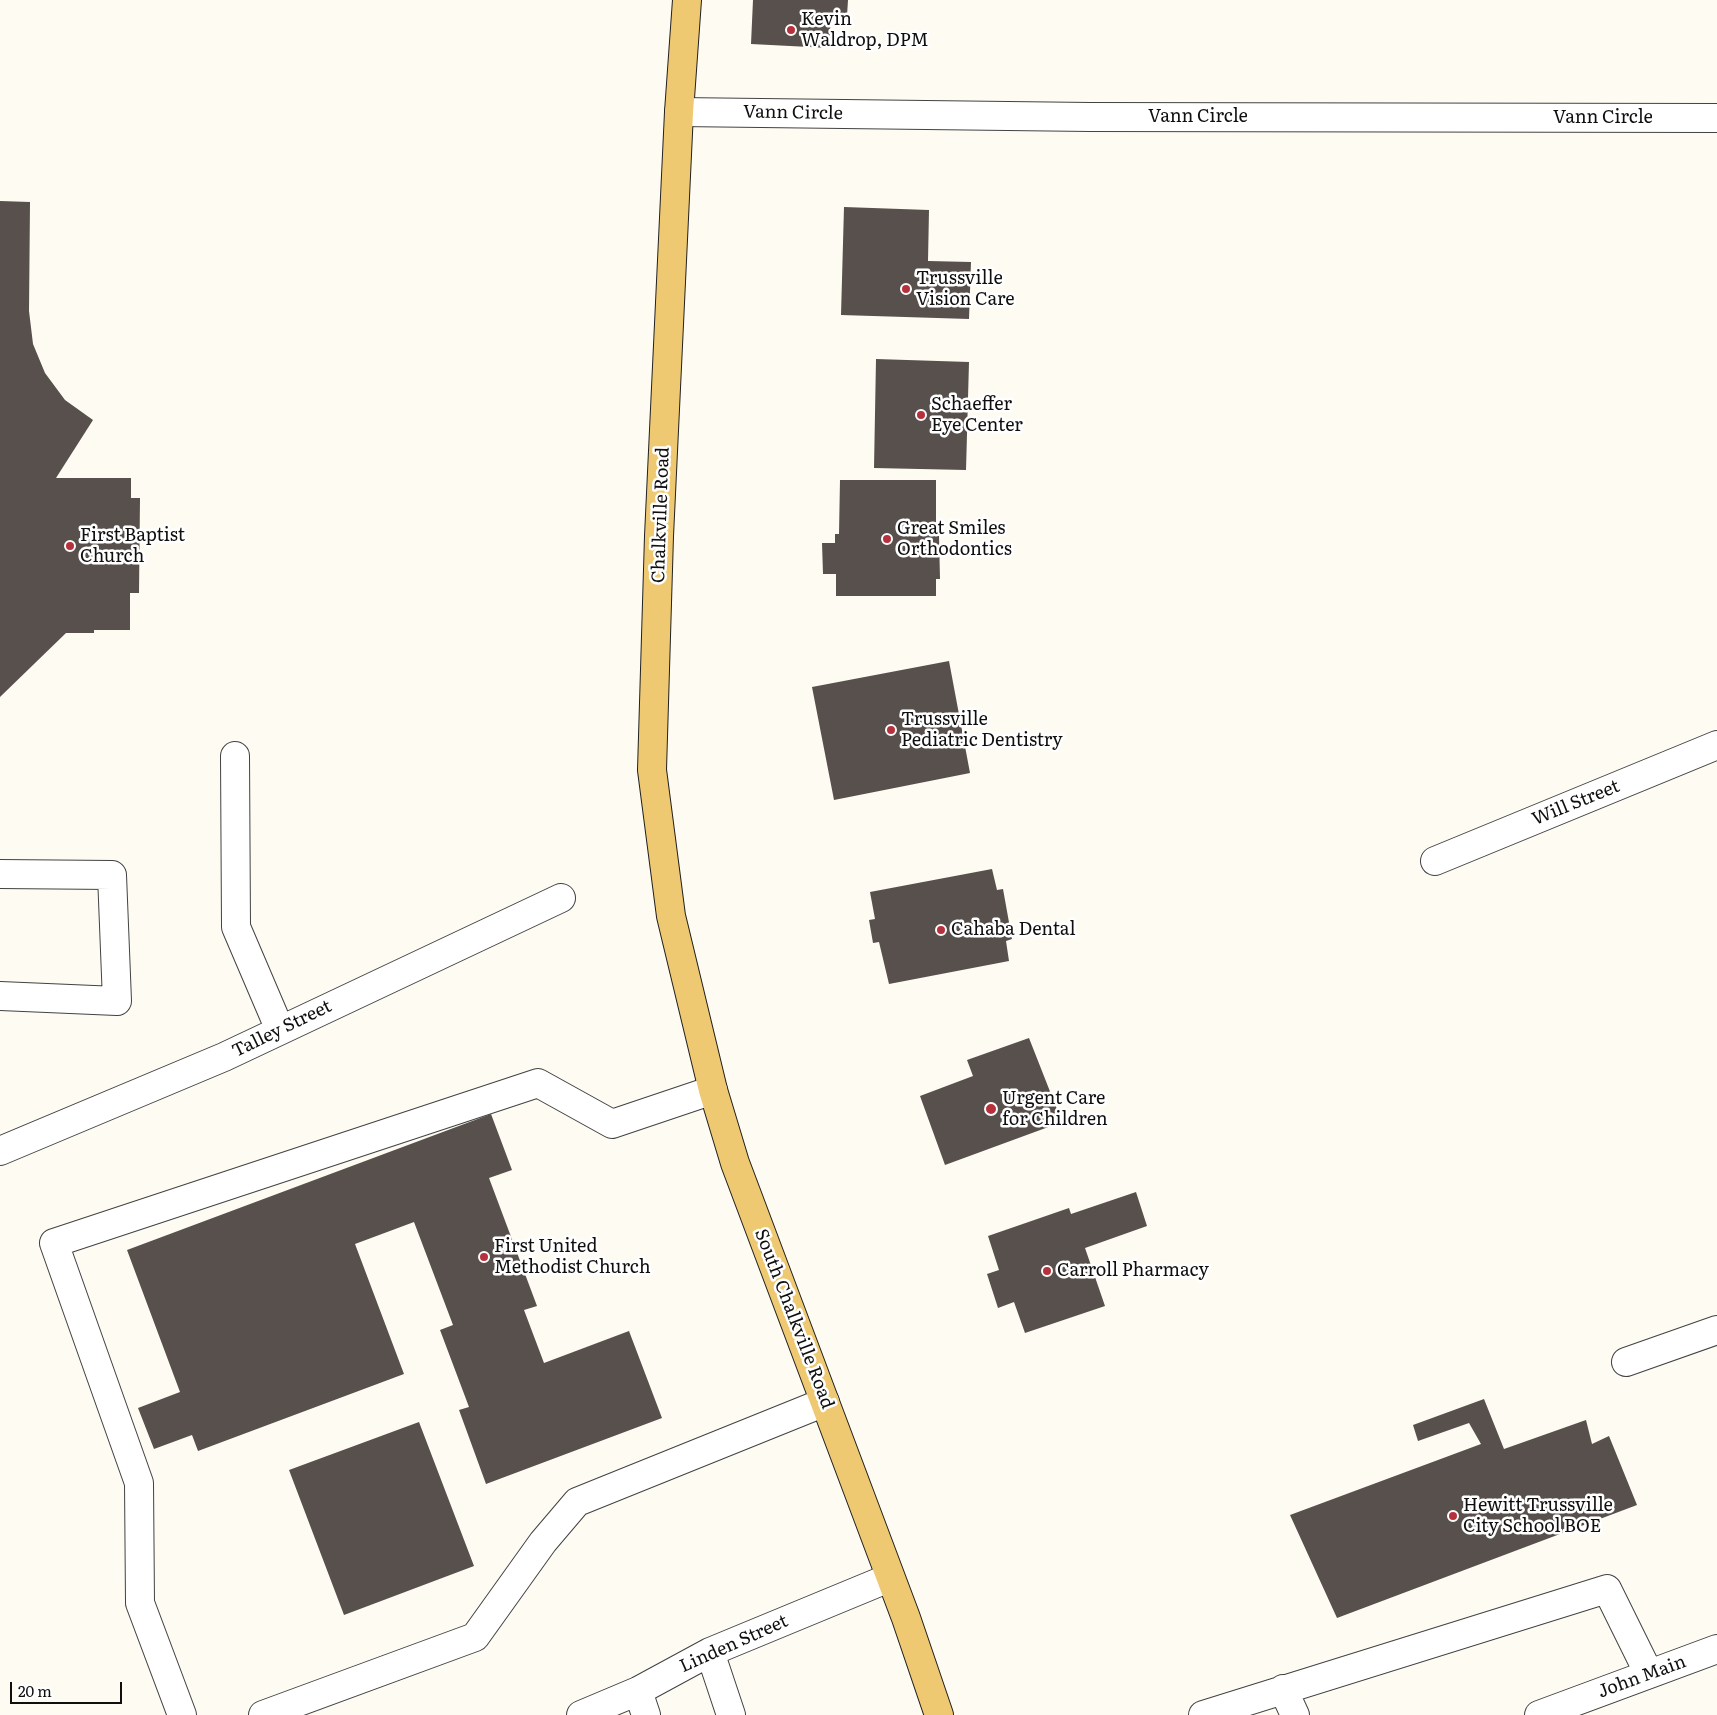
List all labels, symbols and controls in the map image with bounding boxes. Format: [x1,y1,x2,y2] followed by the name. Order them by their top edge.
[801,9,929,52] place label: Kevin Waldrop, DPM
[785,24,797,36] marker: Kevin Waldrop, DPM
[743,101,843,125] street label: Vann Circle
[1148,106,1248,128] street label: Vann Circle
[1553,107,1653,129] street label: Vann Circle
[916,268,1015,310] place label: Trussville Vision Care
[900,283,912,295] marker: Trussville Vision Care
[931,394,1023,436] place label: Schaeffer Eye Center
[915,409,927,421] marker: Schaeffer Eye Center
[648,447,674,583] street label: Chalkville Road
[897,518,1012,560] place label: Great Smiles Orthodontics
[80,525,185,568] place label: First Baptist Church
[881,533,893,545] marker: Great Smiles Orthodontics
[64,540,76,552] marker: First Baptist Church
[901,709,1063,752] place label: Trussville Pediatric Dentistry
[885,724,897,736] marker: Trussville Pediatric Dentistry
[1529,776,1623,830] street label: Will Street
[951,919,1076,941] place label: Cahaba Dental
[935,924,947,936] marker: Cahaba Dental
[229,996,335,1062] street label: Talley Street
[1002,1088,1108,1130] place label: Urgent Care for Children
[984,1102,998,1116] marker: Urgent Care for Children
[750,1226,838,1412] street label: South Chalkville Road
[494,1236,651,1278] place label: First United Methodist Church
[478,1251,490,1263] marker: First United Methodist Church
[1057,1260,1209,1282] place label: Carroll Pharmacy
[1041,1265,1053,1277] marker: Carroll Pharmacy
[1463,1495,1613,1538] place label: Hewitt Trussville City School BOE
[1447,1510,1459,1522] marker: Hewitt Trussville City School BOE
[676,1610,792,1678] street label: Linden Street
[1595,1651,1689,1703] street label: John Main
[12,1672,125,1704] scale bar
[18,1679,52,1702] text: 20 m

